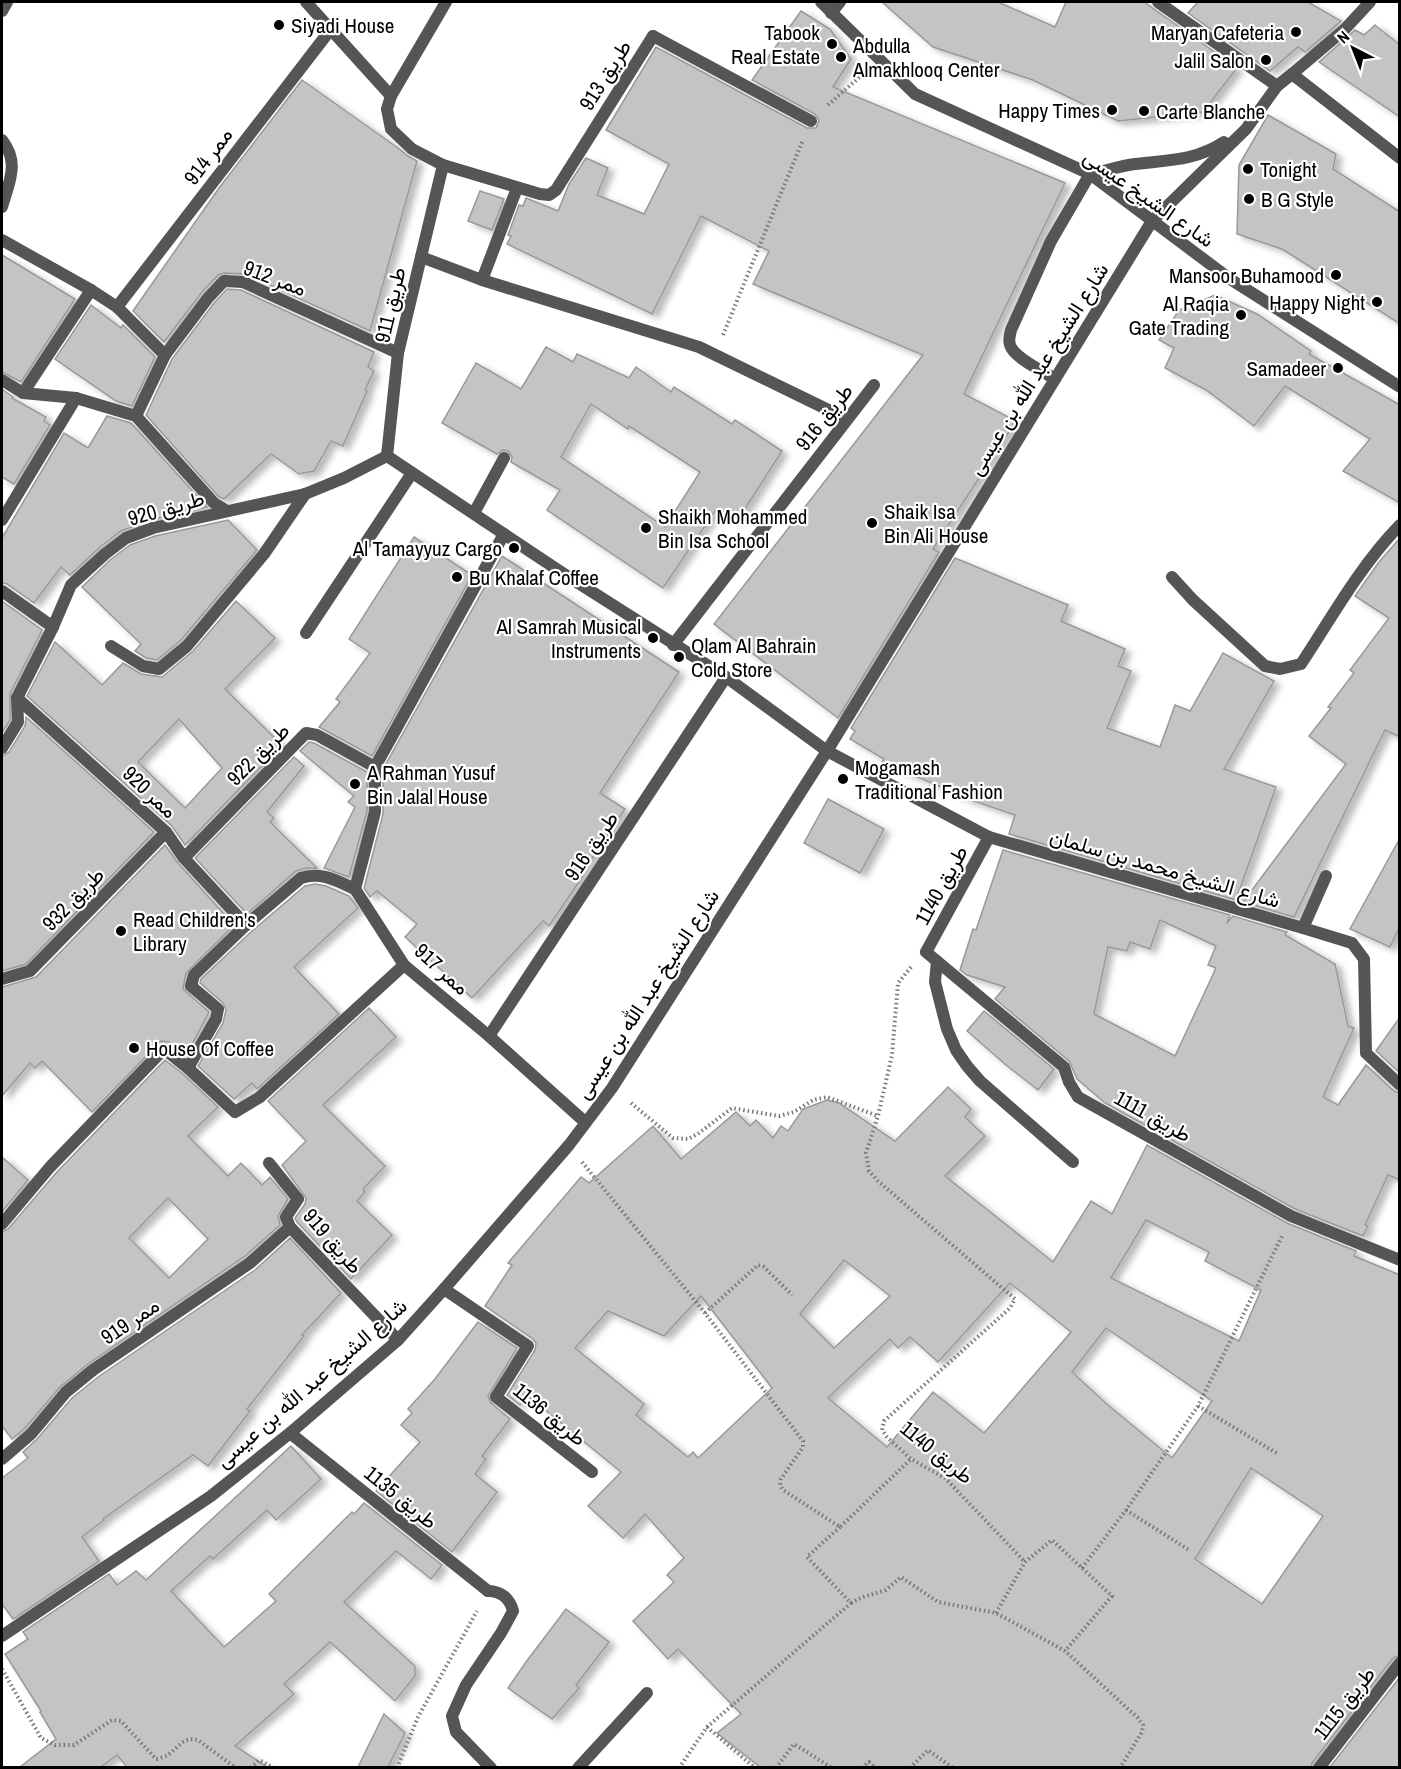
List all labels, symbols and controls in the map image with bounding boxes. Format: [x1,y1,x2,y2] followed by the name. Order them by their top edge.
[291,11,394,40] place label: Siyadi House
[272,18,286,32] marker: Siyadi House
[731,18,820,71] place label: Tabook Real Estate
[1151,18,1284,47] place label: Maryan Cafeteria
[1323,18,1383,78] north arrow
[1289,25,1303,39] marker: Maryan Cafeteria
[1332,26,1354,48] text: N
[852,31,1000,84] place label: Abdulla Almakhlooq Center
[572,34,638,116] street label: طريق 913
[825,37,839,51] marker: Tabook Real Estate
[1175,46,1254,75] place label: Jalil Salon
[834,50,848,64] marker: Abdulla Almakhlooq Center
[1259,53,1273,67] marker: Jalil Salon
[998,96,1100,125] place label: Happy Times
[1156,97,1265,126] place label: Carte Blanche
[1105,103,1119,117] marker: Happy Times
[1137,104,1151,118] marker: Carte Blanche
[177,121,239,191] street label: ممر 914
[1078,142,1220,254] street label: شارع الشيخ عيسى
[1260,155,1317,184] place label: Tonight
[1241,162,1255,176] marker: Tonight
[1261,185,1334,214] place label: B G Style
[1242,192,1256,206] marker: B G Style
[240,253,310,303] street label: ممر 912
[961,257,1115,481] street label: شارع الشيخ عبد الله بن عيسى
[1169,261,1324,290] place label: Mansoor Buhamood
[367,264,413,346] street label: طريق 911
[1329,268,1343,282] marker: Mansoor Buhamood
[1269,288,1365,317] place label: Happy Night
[1128,289,1229,342] place label: Al Raqia Gate Trading
[1370,295,1384,309] marker: Happy Night
[1234,308,1248,322] marker: Al Raqia Gate Trading
[1247,354,1326,383] place label: Samadeer
[1331,361,1345,375] marker: Samadeer
[789,377,859,457] street label: طريق 916
[124,483,208,533] street label: طريق 920
[884,497,988,550] place label: Shaik Isa Bin Ali House
[658,502,807,555] place label: Shaikh Mohammed Bin Isa School
[865,516,879,530] marker: Shaik Isa Bin Ali House
[639,521,653,535] marker: Shaikh Mohammed Bin Isa School
[352,534,502,563] place label: Al Tamayyuz Cargo
[507,541,521,555] marker: Al Tamayyuz Cargo
[469,563,599,592] place label: Bu Khalaf Coffee
[450,570,464,584] marker: Bu Khalaf Coffee
[495,612,641,665] place label: Al Samrah Musical Instruments
[646,631,660,645] marker: Al Samrah Musical Instruments
[691,631,816,684] place label: Qlam Al Bahrain Cold Store
[672,650,686,664] marker: Qlam Al Bahrain Cold Store
[220,716,296,792] street label: طريق 922
[855,753,1003,806] place label: Mogamash Traditional Fashion
[366,758,495,811] place label: A Rahman Yusuf Bin Jalal House
[116,759,184,825] street label: ممر 920
[836,772,850,786] marker: Mogamash Traditional Fashion
[348,777,362,791] marker: A Rahman Yusuf Bin Jalal House
[557,806,625,886] street label: طريق 916
[1046,821,1284,915] street label: شارع الشيخ محمد بن سلمان
[907,840,975,930] street label: طريق 1140
[35,861,111,937] street label: طريق 932
[568,883,726,1105] street label: شارع الشيخ عبد الله بن عيسى
[133,905,256,958] place label: Read Children's Library
[114,924,128,938] marker: Read Children's Library
[408,937,476,1001] street label: ممر 917
[146,1034,274,1063] place label: House Of Coffee
[127,1041,141,1055] marker: House Of Coffee
[1109,1083,1197,1149] street label: طريق 1111
[296,1202,370,1280] street label: طريق 919
[95,1291,165,1351] street label: ممر 919
[209,1292,413,1474] street label: شارع الشيخ عبد الله بن عيسى
[507,1376,593,1452] street label: طريق 1136
[894,1414,980,1490] street label: طريق 1140
[358,1459,444,1535] street label: طريق 1135
[1306,1661,1382,1745] street label: طريق 1115

